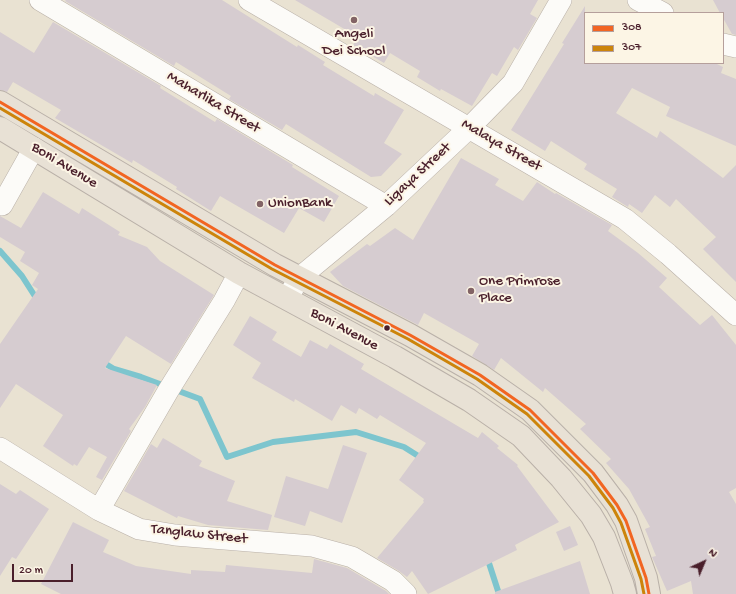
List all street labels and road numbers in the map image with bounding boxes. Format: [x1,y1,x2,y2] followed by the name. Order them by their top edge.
[163,68,263,138] street label: Maharlika Street
[458,116,544,176] street label: Malaya Street
[27,139,101,193] street label: Boni Avenue
[381,139,455,211] street label: Ligaya Street
[307,305,381,355] street label: Boni Avenue
[150,521,248,549] street label: Tanglaw Street

